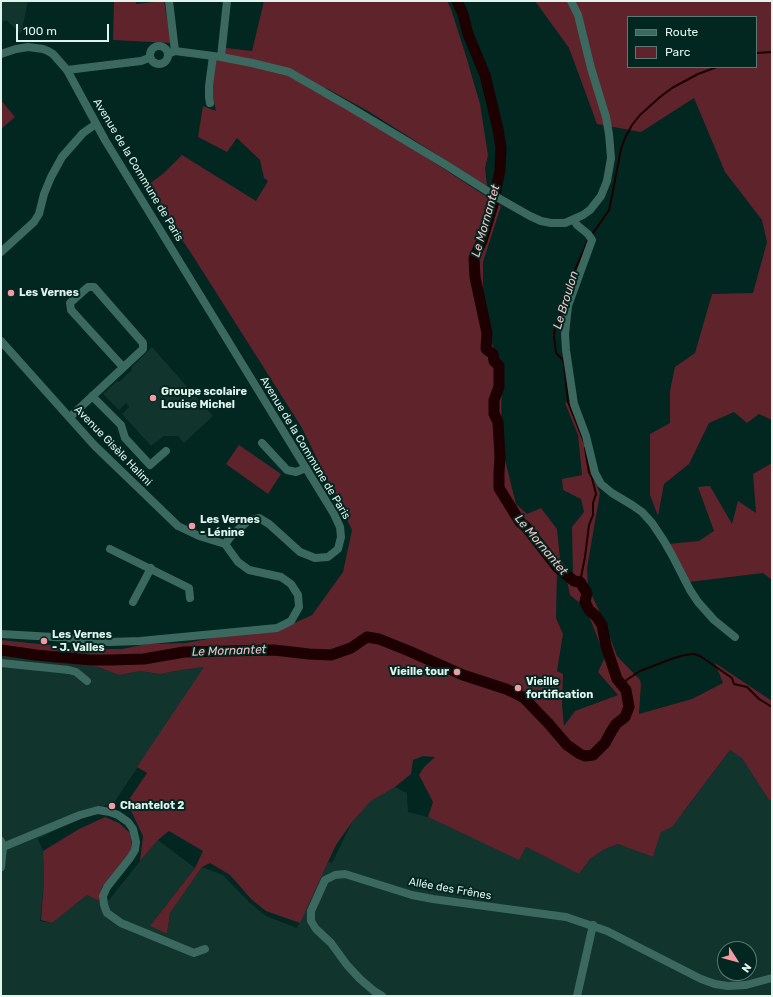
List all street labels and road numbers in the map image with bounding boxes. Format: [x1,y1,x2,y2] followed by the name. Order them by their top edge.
[90,96,186,244] street label: Avenue de la Commune de Paris
[257,374,353,522] street label: Avenue de la Commune de Paris
[71,403,155,489] street label: Avenue Gisèle Halimi
[408,875,492,903] street label: Allée des Frênes

